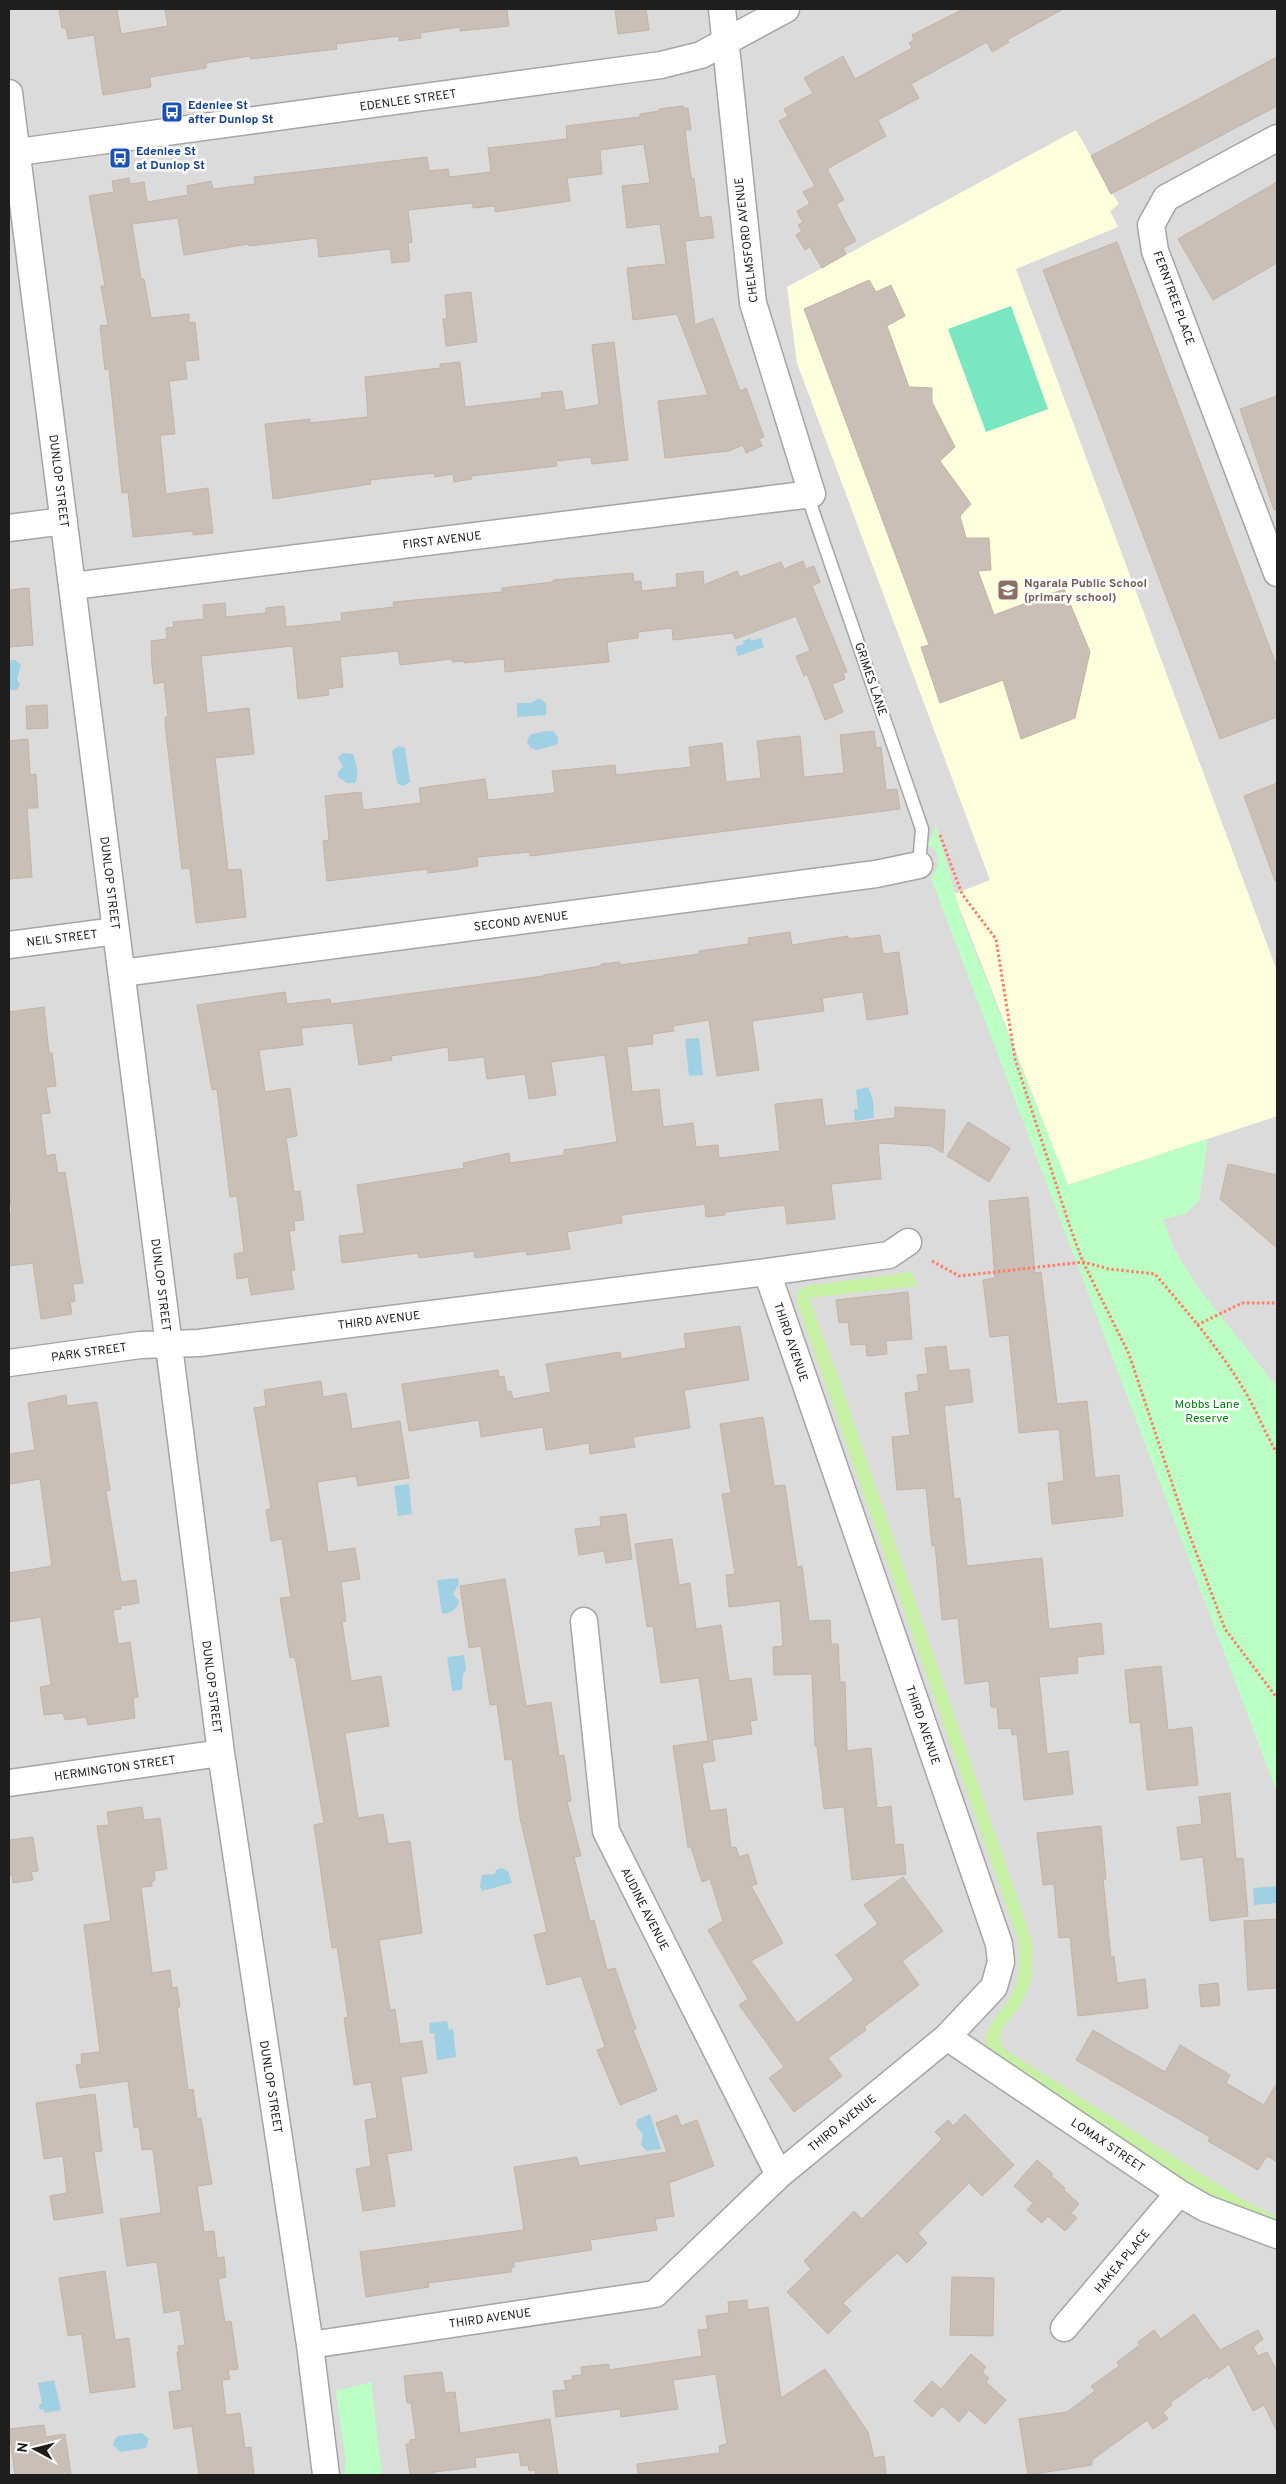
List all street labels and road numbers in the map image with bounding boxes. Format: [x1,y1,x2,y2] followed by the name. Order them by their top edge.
[359,86,458,116] street label: EDENLEE STREET
[731,176,763,304] street label: CHELMSFORD AVENUE
[1149,249,1198,348] street label: FERNTREE PLACE
[44,434,72,529] street label: DUNLOP STREET
[402,528,482,554] street label: FIRST AVENUE
[850,640,890,718] street label: GRIMES LANE
[95,836,123,931] street label: DUNLOP STREET
[473,908,569,936] street label: SECOND AVENUE
[26,927,99,951] street label: NEIL STREET
[146,1238,174,1333] street label: DUNLOP STREET
[769,1301,811,1384] street label: THIRD AVENUE
[337,1308,421,1334] street label: THIRD AVENUE
[50,1340,128,1366] street label: PARK STREET
[197,1640,225,1735] street label: DUNLOP STREET
[901,1684,943,1767] street label: THIRD AVENUE
[53,1753,177,1785] street label: HERMINGTON STREET
[616,1865,672,1954] street label: AUDINE AVENUE
[255,2040,285,2135] street label: DUNLOP STREET
[805,2091,880,2156] street label: THIRD AVENUE
[1067,2115,1148,2177] street label: LOMAX STREET
[1091,2226,1154,2297] street label: HAKEA PLACE
[448,2305,532,2333] street label: THIRD AVENUE

